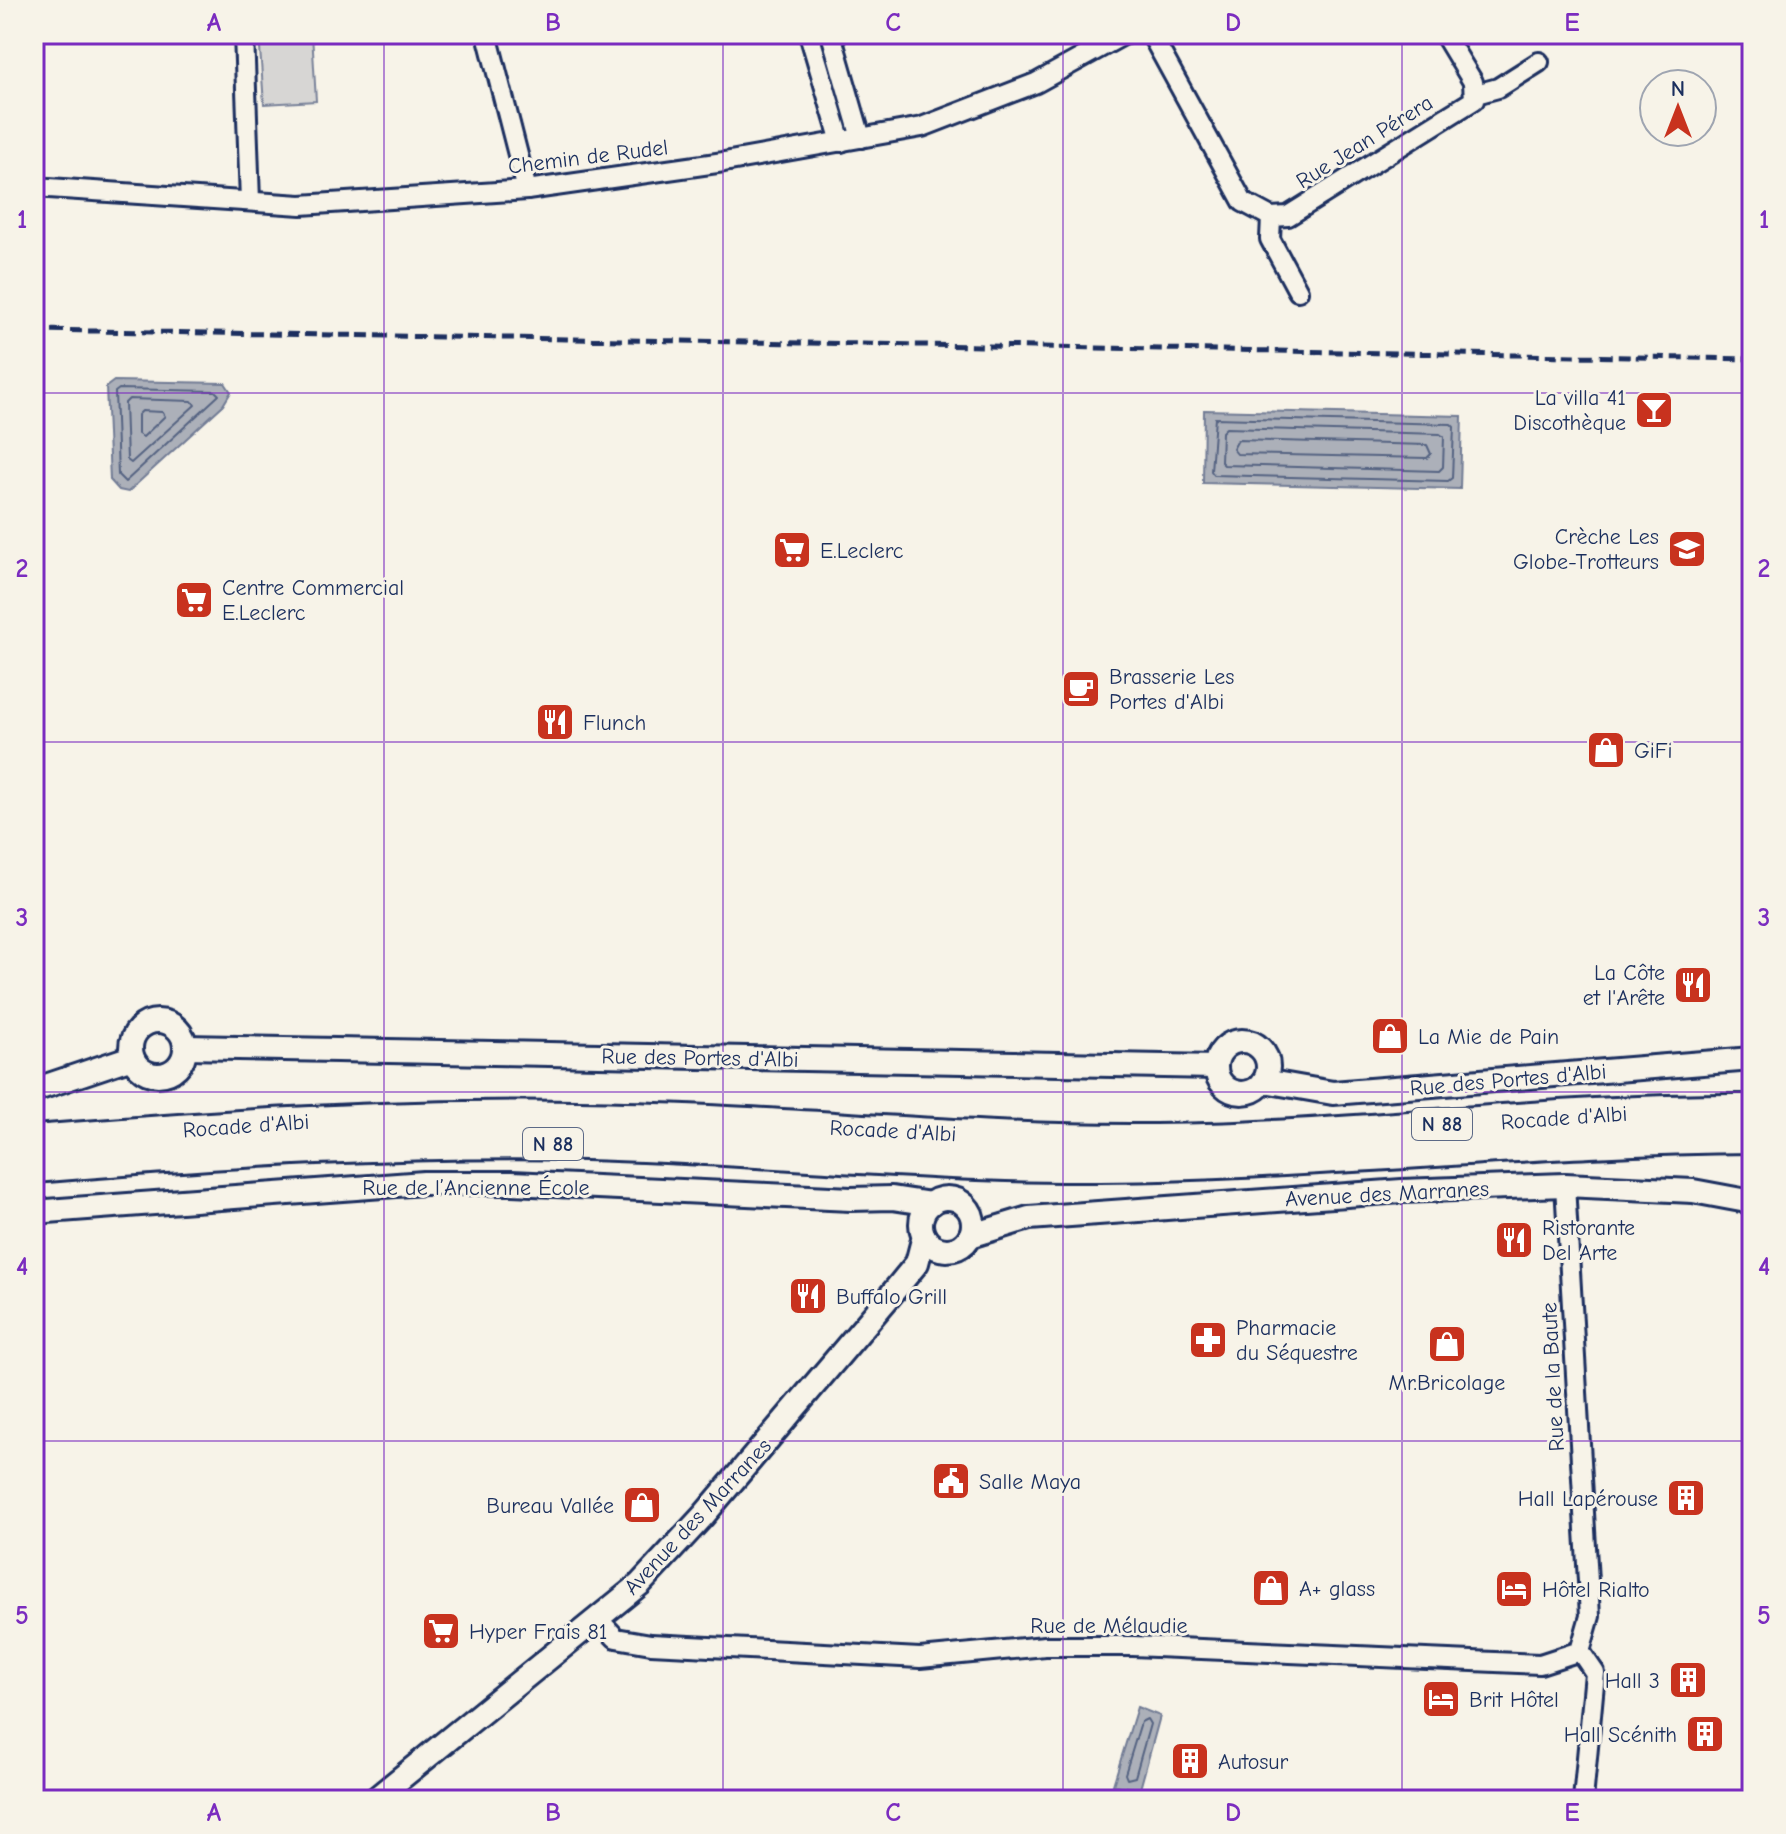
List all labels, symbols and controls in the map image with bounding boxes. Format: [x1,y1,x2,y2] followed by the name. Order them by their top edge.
[207,8,222,38] text: A
[545,8,561,38] text: B
[885,8,901,38] text: C
[1225,8,1241,38] text: D
[1564,8,1580,38] text: E
[1638,68,1718,148] north arrow
[1671,76,1685,102] text: N
[1291,89,1438,194] street label: Rue Jean Pérera
[507,134,670,180] street label: Chemin de Rudel
[17,205,27,235] text: 1
[1759,205,1769,235] text: 1
[1513,385,1626,436] place label: La villa 41 Discothèque
[1633,389,1675,431] bar icon: La villa 41 Discothèque
[1513,524,1659,575] place label: Crèche Les Globe-Trotteurs
[1666,528,1708,570] school or university icon: Crèche Les Globe-Trotteurs
[771,529,813,571] supermarket icon: E.Leclerc
[820,538,904,564] place label: E.Leclerc
[16,554,28,584] text: 2
[1758,554,1770,584] text: 2
[222,575,404,626] place label: Centre Commercial E.Leclerc
[173,579,215,621] supermarket icon: Centre Commercial E.Leclerc
[1109,664,1234,715] place label: Brasserie Les Portes d'Albi
[1060,668,1102,710] cafe icon: Brasserie Les Portes d'Albi
[534,701,576,743] restaurant icon: Flunch
[583,710,646,736] place label: Flunch
[1585,729,1627,771] shop icon: GiFi
[1634,738,1672,764] place label: GiFi
[16,903,28,933] text: 3
[1758,903,1770,933] text: 3
[1583,960,1665,1011] place label: La Côte et l'Arête
[1672,964,1714,1006] restaurant icon: La Côte et l'Arête
[1369,1015,1411,1057] shop icon: La Mie de Pain
[1418,1024,1559,1050] place label: La Mie de Pain
[601,1043,799,1073] street label: Rue des Portes d'Albi
[1409,1058,1607,1102] street label: Rue des Portes d'Albi
[1500,1101,1628,1135] street label: Rocade d'Albi
[1412,1108,1472,1140] road number: N 88
[182,1109,310,1143] street label: Rocade d'Albi
[829,1115,957,1147] street label: Rocade d'Albi
[523,1128,583,1160] road number: N 88
[362,1175,590,1201] street label: Rue de l’Ancienne École
[1284,1176,1490,1212] street label: Avenue des Marranes
[1542,1215,1635,1266] place label: Ristorante Del Arte
[1493,1219,1535,1261] restaurant icon: Ristorante Del Arte
[16,1252,28,1282] text: 4
[1758,1252,1770,1282] text: 4
[787,1275,829,1317] restaurant icon: Buffalo Grill
[836,1284,947,1310] place label: Buffalo Grill
[1536,1302,1570,1452] street label: Rue de la Baute
[1236,1315,1358,1366] place label: Pharmacie du Séquestre
[1187,1319,1229,1361] pharmacy icon: Pharmacie du Séquestre
[1426,1323,1468,1365] shop icon: Mr.Bricolage
[1389,1370,1505,1396] place label: Mr.Bricolage
[619,1433,777,1600] street label: Avenue des Marranes
[930,1460,972,1502] public building icon: Salle Maya
[979,1469,1081,1495] place label: Salle Maya
[1665,1477,1707,1519] building icon: Hall Lapérouse
[621,1484,663,1526] shop icon: Bureau Vallée
[1518,1486,1658,1512] place label: Hall Lapérouse
[486,1493,614,1519] place label: Bureau Vallée
[1250,1567,1292,1609] shop icon: A+ glass
[1493,1568,1535,1610] hotel icon: Hôtel Rialto
[1299,1576,1375,1602] place label: A+ glass
[1542,1577,1650,1603] place label: Hôtel Rialto
[15,1601,29,1631] text: 5
[1757,1601,1771,1631] text: 5
[420,1610,462,1652] supermarket icon: Hyper Frais 81
[1030,1613,1188,1639] street label: Rue de Mélaudie
[469,1619,607,1645] place label: Hyper Frais 81
[1667,1659,1709,1701] building icon: Hall 3
[1605,1668,1660,1694] place label: Hall 3
[1420,1678,1462,1720] hotel icon: Brit Hôtel
[1469,1687,1559,1713] place label: Brit Hôtel
[1684,1713,1726,1755] building icon: Hall Scénith
[1564,1722,1677,1748] place label: Hall Scénith
[1169,1740,1211,1782] building icon: Autosur
[1218,1749,1289,1775] place label: Autosur
[207,1798,222,1828] text: A
[545,1798,561,1828] text: B
[885,1798,901,1828] text: C
[1225,1798,1241,1828] text: D
[1564,1798,1580,1828] text: E

